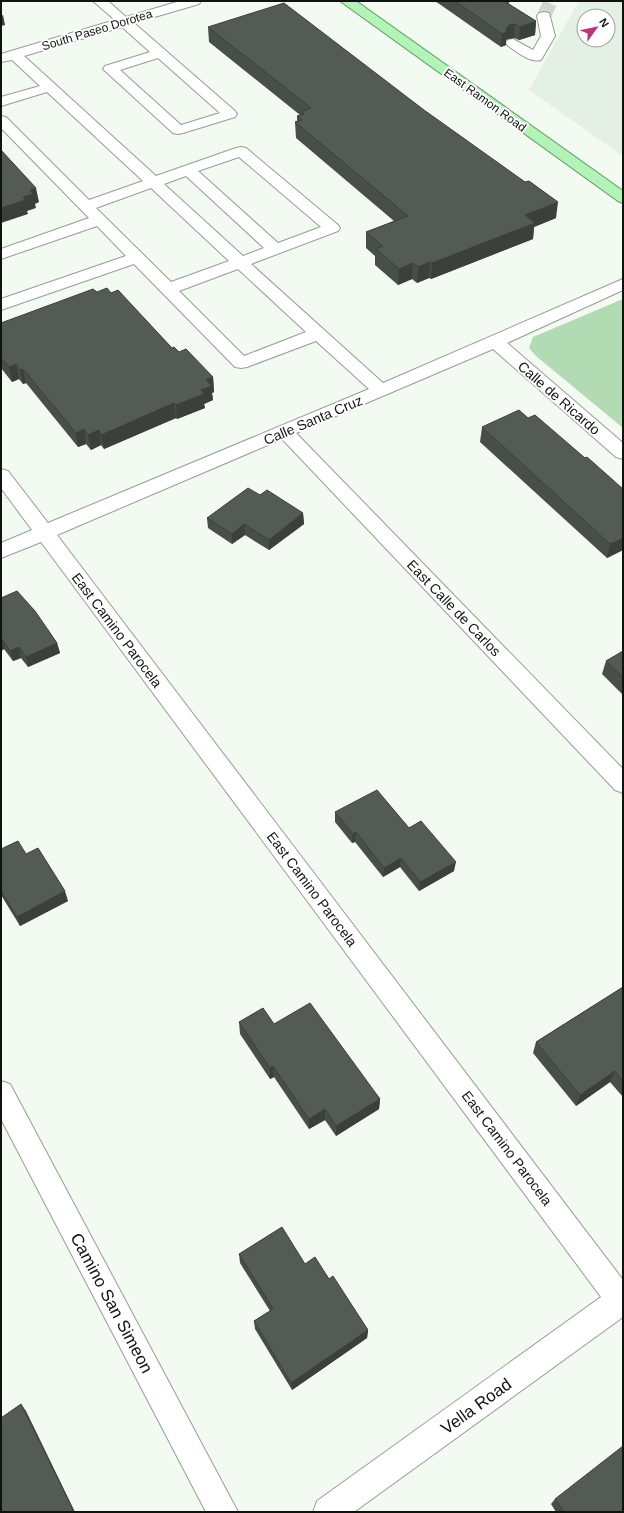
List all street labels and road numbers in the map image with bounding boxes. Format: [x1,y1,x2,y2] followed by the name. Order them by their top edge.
[40,6,154,53] street label: South Paseo Dorotea
[441,66,529,134] street label: East Ramon Road
[515,358,603,438] street label: Calle de Ricardo
[261,392,365,448] street label: Calle Santa Cruz
[404,557,504,659] street label: East Calle de Carlos
[69,570,165,691] street label: East Camino Parocela
[264,829,360,950] street label: East Camino Parocela
[459,1088,555,1209] street label: East Camino Parocela
[67,1230,157,1377] street label: Camino San Simeon
[437,1375,515,1438] street label: Vella Road

